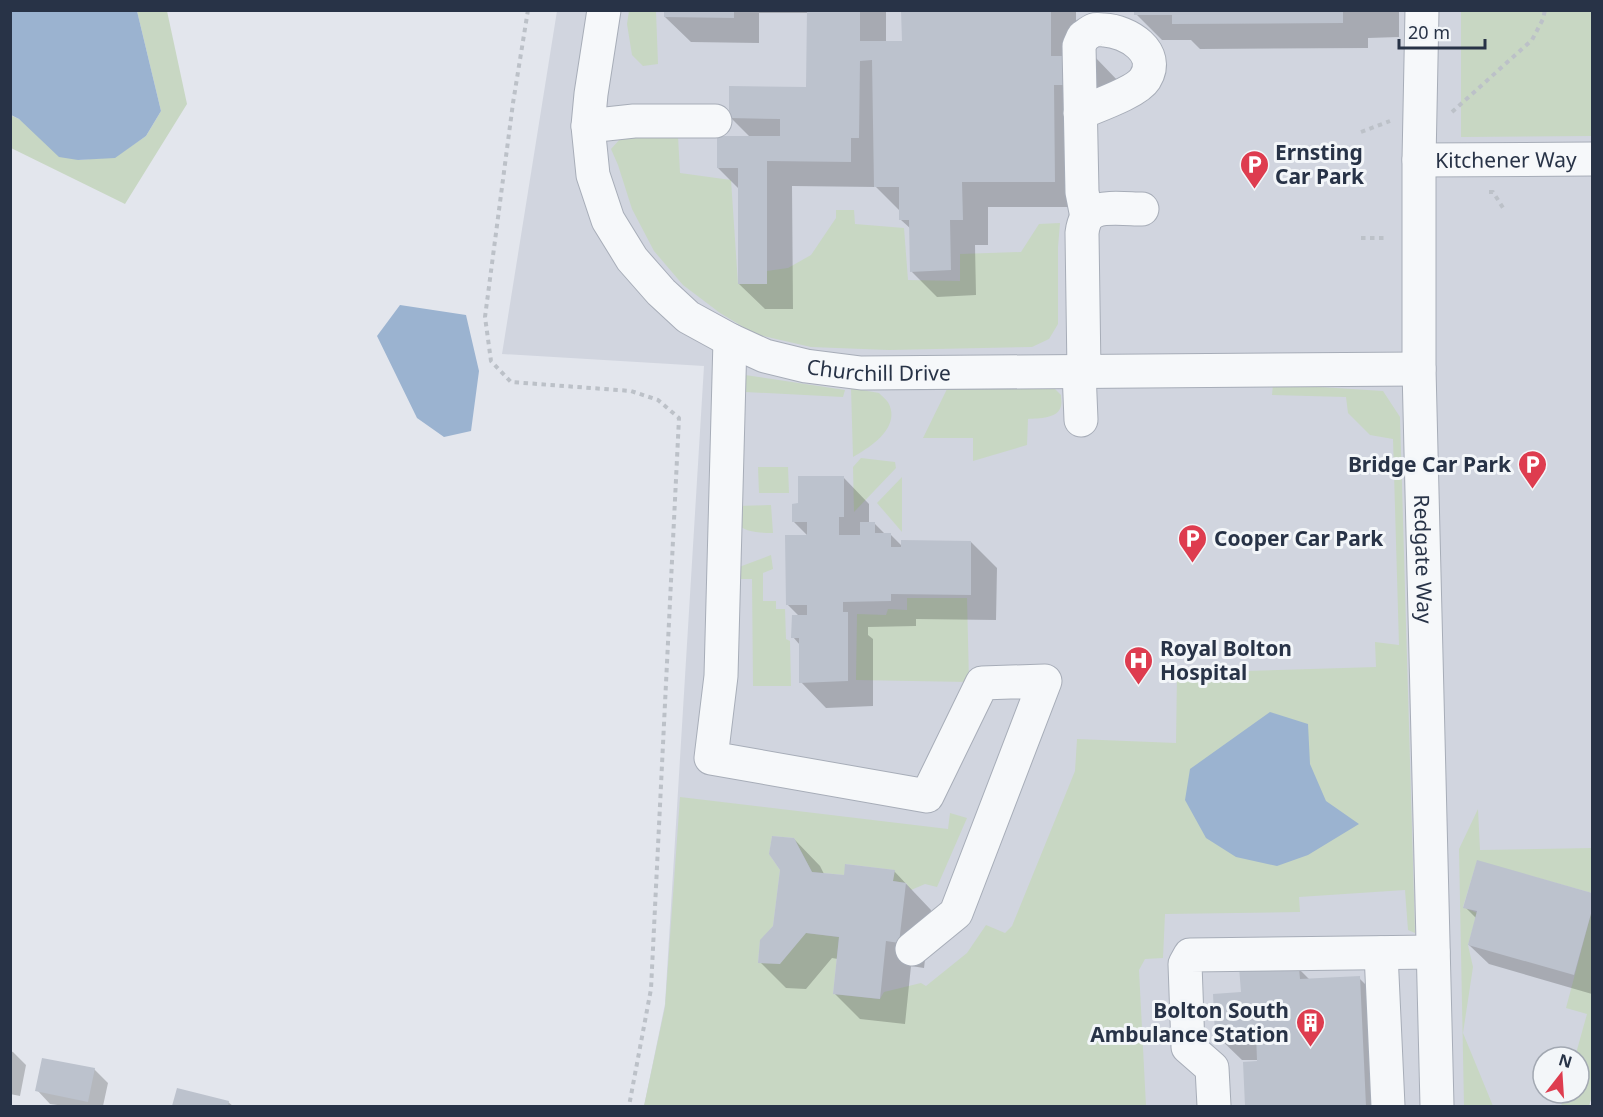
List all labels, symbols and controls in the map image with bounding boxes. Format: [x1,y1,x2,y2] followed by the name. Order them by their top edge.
[1399,12,1484,50] scale bar
[1408,20,1450,44] text: 20 m
[1275,138,1365,190] place label: Ernsting Car Park
[1435,145,1577,174] street label: Kitchener Way
[1238,148,1270,190] parking icon: Ernsting Car Park
[805,352,951,387] street label: Churchill Drive
[1516,448,1548,490] parking icon: Bridge Car Park
[1348,450,1512,478] place label: Bridge Car Park
[1408,494,1439,624] street label: Redgate Way
[1177,522,1209,564] parking icon: Cooper Car Park
[1214,524,1384,552] place label: Cooper Car Park
[1160,634,1292,686] place label: Royal Bolton Hospital
[1123,644,1155,686] hospital icon: Royal Bolton Hospital
[1090,996,1289,1048] place label: Bolton South Ambulance Station
[1294,1006,1326,1048] building icon: Bolton South Ambulance Station
[1531,1045,1591,1105] north arrow
[1556,1048,1575,1073] text: N

